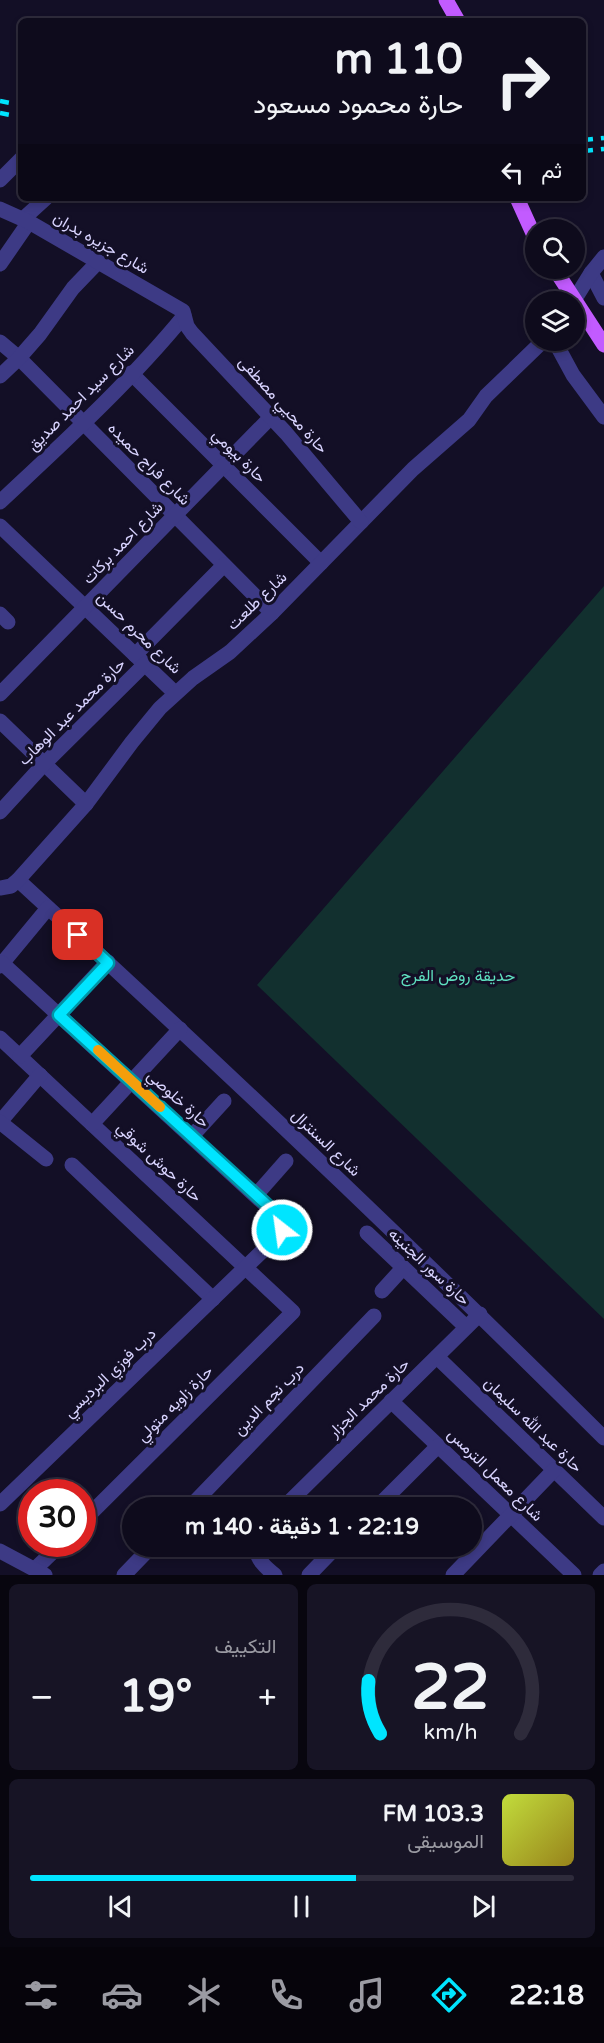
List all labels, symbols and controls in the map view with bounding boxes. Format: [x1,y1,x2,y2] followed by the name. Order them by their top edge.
[334,34,463,85] text: 110 m
[484,42,562,120] icon: right
[253,88,463,121] text: حارة محمود مسعود
[496,156,529,189] icon: left
[541,158,562,184] text: ثم
[49,207,153,279] street label: شارع جزيره بدران
[525,219,585,351] map controls
[525,219,585,279] button: search
[525,291,585,351] button: layers
[23,340,139,456] street label: شارع سيد احمد صديق
[232,352,332,460] street label: حارة محيي مصطفى
[103,418,195,510] street label: شارع فراج حميده
[206,425,270,490] street label: حارة بيومي
[79,497,168,589] street label: شارع احمد بركات
[223,567,292,635] street label: شارع طلعت
[92,588,186,679] street label: شارع محرم حسن
[14,654,130,770] street label: حارة محمد عبد الوهاب
[52,909,103,960] pin
[61,918,94,951] icon: arrive
[401,966,515,987] park label: حديقة روض الفرج
[141,1066,214,1135] street label: حارة خلوصي
[287,1105,365,1182] street label: شارع السنترال
[110,1117,206,1209] street label: حارة حوش شوقي
[250,1198,314,1262] position arrow
[384,1224,474,1310] street label: حارة سور الجنينه
[60,1324,162,1424] street label: درب فوزي البرديسي
[323,1354,414,1443] street label: حارة محمد الجزار
[229,1358,309,1440] street label: درب نجم الدين
[133,1361,220,1448] street label: حارة زاويه متولي
[480,1373,587,1477] street label: حارة عبد الله سليمان
[442,1424,547,1526] street label: شارع معمل الترمس
[18,1479,96,1557] speed limit sign: 30
[185,1514,419,1540] text: 22:19 · 1 دقيقة · 140 m
[214,1635,277,1659] text: التكييف
[412,1651,490,1726] text: 22
[119,1670,192,1724] text: 19°
[30,1678,54,1717] text: −
[258,1678,276,1717] text: +
[424,1719,478,1745] text: km/h
[383,1801,484,1827] text: 103.3 FM
[407,1830,484,1854] text: الموسيقى
[104,1890,137,1923] icon: previous
[285,1890,318,1923] icon: pause
[467,1890,500,1923] icon: next
[20,1974,62,2016] icon: filters
[101,1974,143,2016] icon: car
[183,1974,225,2016] icon: climate
[265,1974,307,2016] icon: phone
[346,1974,388,2016] icon: music
[428,1974,470,2016] icon: directions
[509,1979,584,2012] text: 22:18

